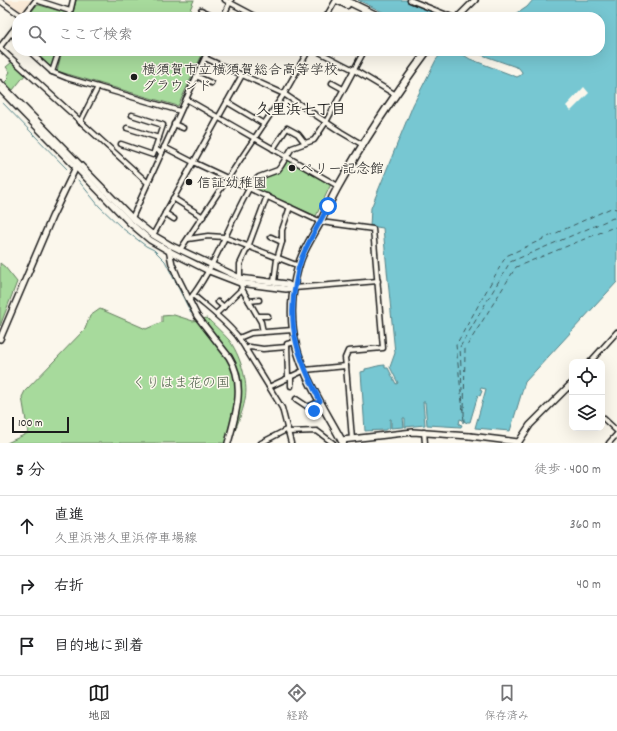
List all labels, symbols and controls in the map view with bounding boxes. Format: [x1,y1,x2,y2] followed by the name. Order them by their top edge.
[12,12,605,56] search box
[26,23,48,45] icon: search
[58,25,133,47] text: ここで検索
[142,61,338,97] place label: 横須賀市立横須賀総合高等学校 グラウンド
[129,72,139,82] marker: 横須賀市立横須賀総合高等学校 グラウンド
[256,100,346,122] district label: 久里浜七丁目
[300,160,384,180] place label: ペリー記念館
[287,163,297,173] marker: ペリー記念館
[197,174,267,194] place label: 信証幼稚園
[184,177,194,187] marker: 信証幼稚園
[319,197,337,215] route start
[569,359,605,431] map controls
[569,359,605,395] button: locate
[132,374,230,394] park label: くりはま花の国
[569,395,605,431] button: layers
[305,402,323,420] route end
[12,415,69,434] scale bar
[18,416,42,432] text: 100 m
[16,460,45,484] text: 5 分
[535,461,601,480] text: 徒歩 · 400 m
[54,505,84,527] text: 直進
[16,515,38,537] icon: ahead
[570,516,601,535] text: 360 m
[54,530,197,549] text: 久里浜港久里浜停車場線
[16,575,38,597] icon: right
[54,576,84,598] text: 右折
[577,576,601,595] text: 40 m
[16,635,38,657] icon: arrive
[54,636,144,658] text: 目的地に到着
[88,682,110,725] tab: 地図
[286,682,308,725] tab: 経路
[485,682,529,725] tab: 保存済み

